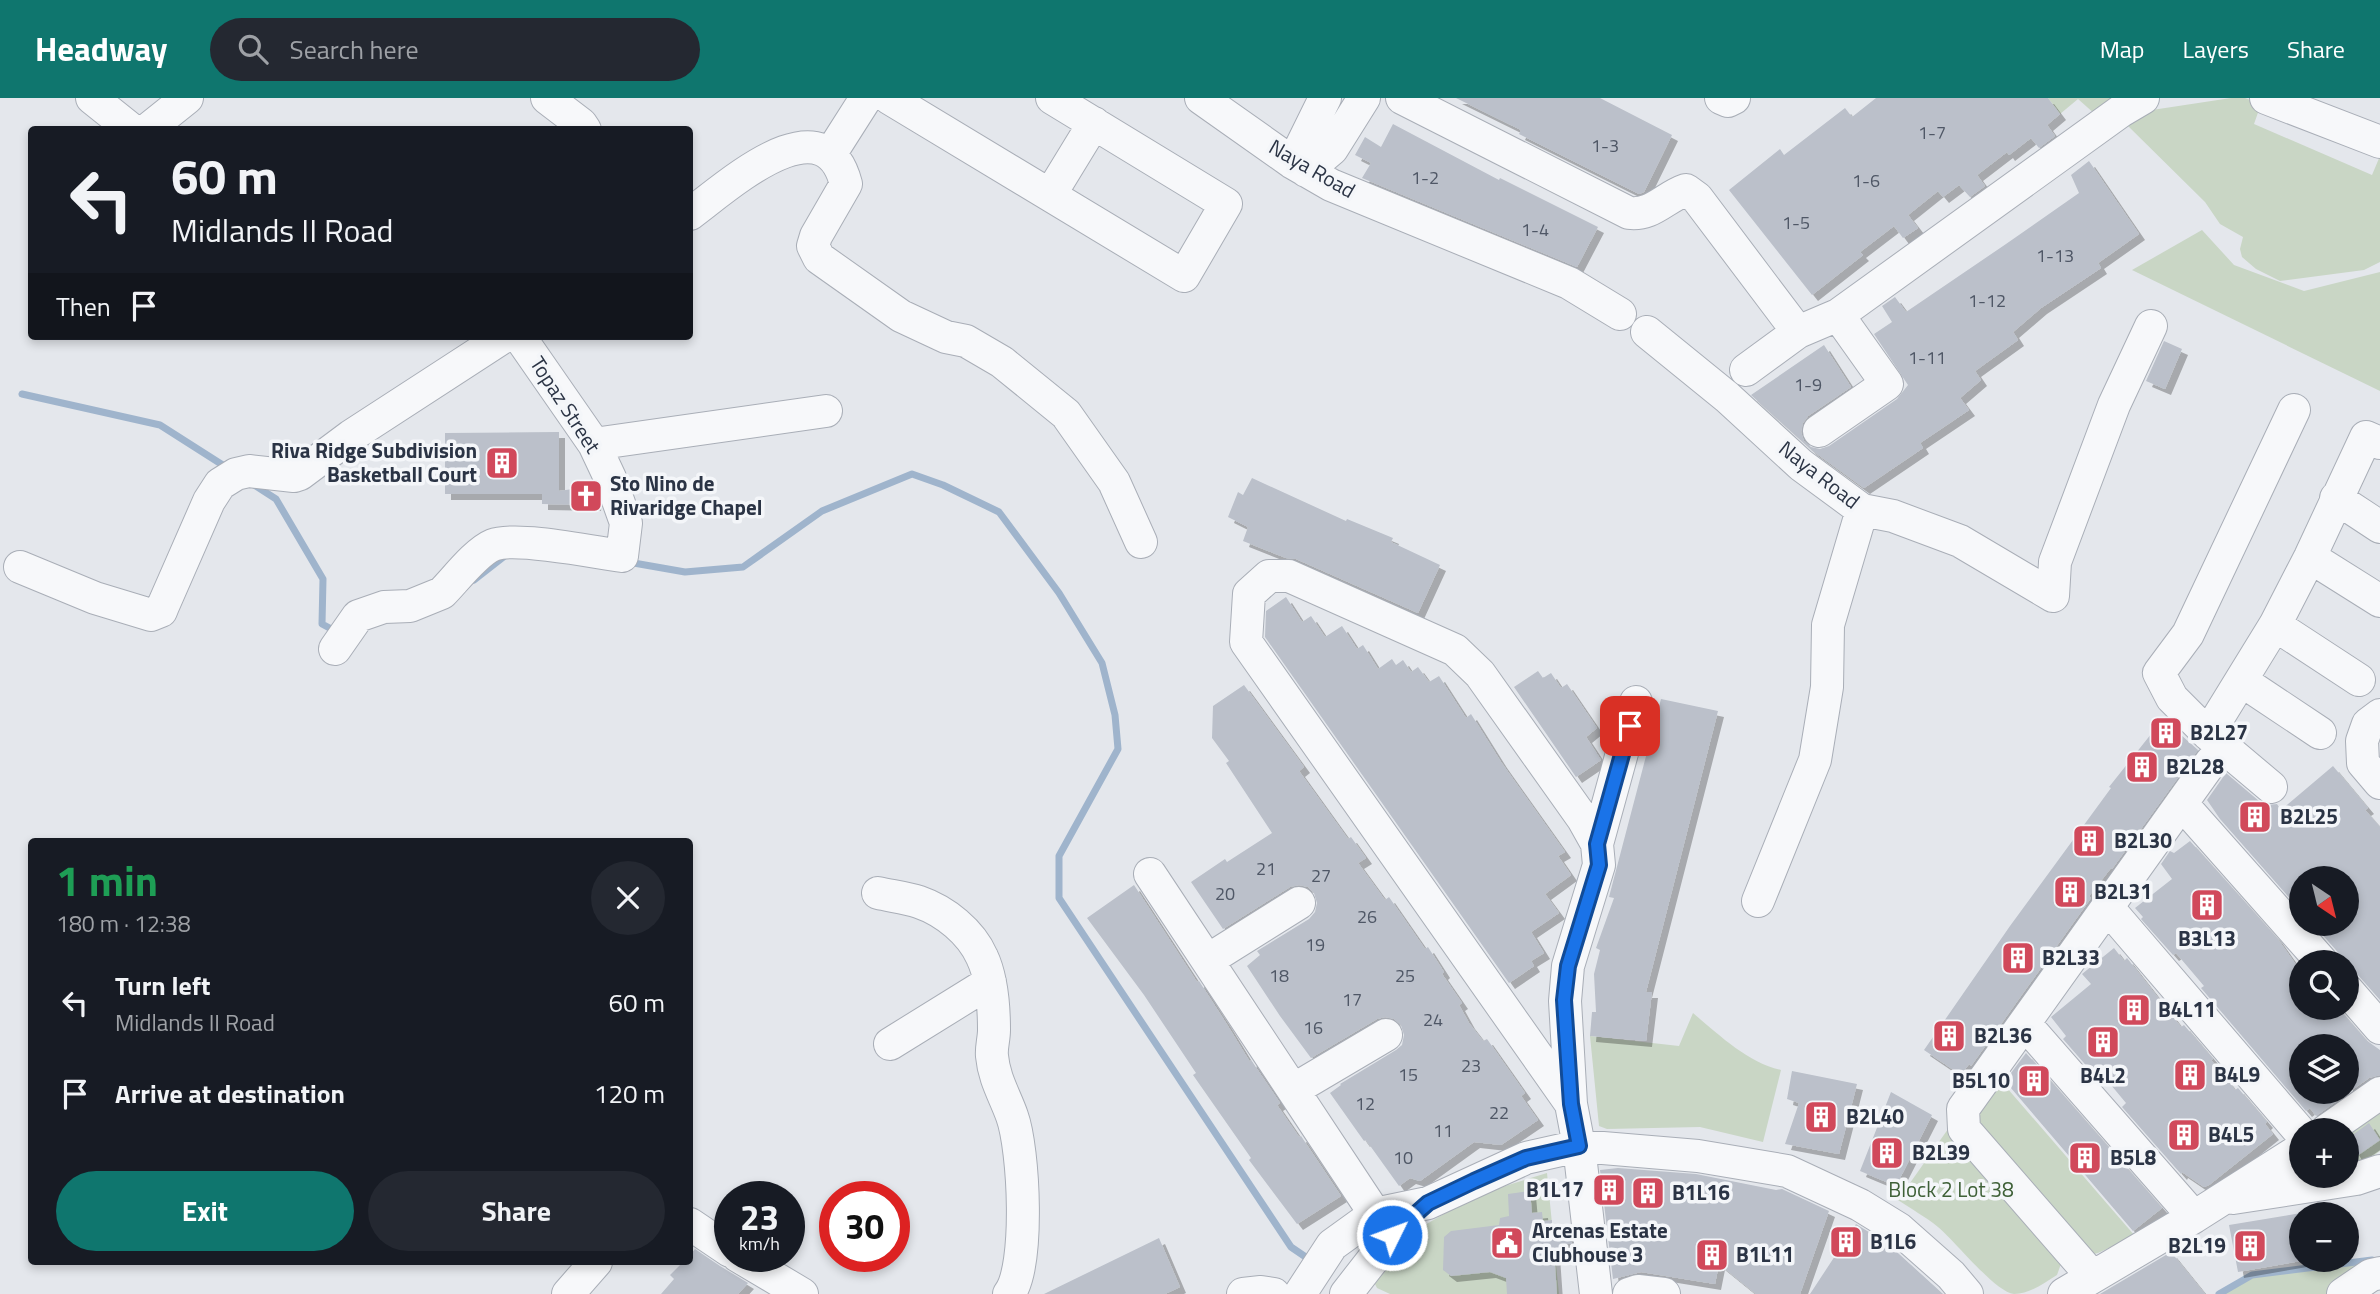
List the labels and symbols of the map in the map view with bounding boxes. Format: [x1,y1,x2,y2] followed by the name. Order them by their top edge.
[1918,119,1946,146] house number: 1-7
[1263,130,1362,206] street label: Naya Road
[1591,132,1619,159] house number: 1-3
[1411,164,1439,191] house number: 1-2
[1852,167,1880,194] house number: 1-6
[1782,209,1810,236] house number: 1-5
[1521,216,1549,243] house number: 1-4
[2036,242,2074,269] house number: 1-13
[1968,287,2006,314] house number: 1-12
[1908,344,1946,371] house number: 1-11
[522,350,610,460] street label: Topaz Street
[1794,371,1822,398] house number: 1-9
[1772,432,1867,516] street label: Naya Road
[271,434,477,490] place label: Riva Ridge Subdivision Basketball Court
[483,444,521,482] building icon: Riva Ridge Subdivision Basketball Court
[610,467,762,523] place label: Sto Nino de Rivaridge Chapel
[567,477,605,515] church icon: Sto Nino de Rivaridge Chapel
[1600,696,1660,756] pin
[2147,714,2185,752] building icon: B2L27
[2190,716,2248,748] place label: B2L27
[2123,748,2161,786] building icon: B2L28
[2166,750,2224,782] place label: B2L28
[2236,798,2274,836] building icon: B2L25
[2280,800,2338,832] place label: B2L25
[2070,822,2108,860] building icon: B2L30
[2114,824,2172,856] place label: B2L30
[1256,855,1276,882] house number: 21
[1311,862,1331,889] house number: 27
[2289,866,2359,936] north arrow
[2051,873,2089,911] building icon: B2L31
[2094,875,2152,907] place label: B2L31
[1215,880,1235,907] house number: 20
[2188,886,2226,924] building icon: B3L13
[1357,903,1377,930] house number: 26
[2178,922,2236,954] place label: B3L13
[1305,931,1325,958] house number: 19
[1999,939,2037,977] building icon: B2L33
[2042,941,2100,973] place label: B2L33
[1269,962,1289,989] house number: 18
[1395,962,1415,989] house number: 25
[1342,986,1362,1013] house number: 17
[2115,991,2153,1029] building icon: B4L11
[2158,993,2216,1025] place label: B4L11
[1423,1006,1443,1033] house number: 24
[1303,1014,1323,1041] house number: 16
[1930,1017,1968,1055] building icon: B2L36
[1974,1019,2032,1051] place label: B2L36
[2084,1023,2122,1061] building icon: B4L2
[1461,1052,1481,1079] house number: 23
[2171,1056,2209,1094] building icon: B4L9
[2214,1058,2260,1090] place label: B4L9
[2080,1059,2126,1091] place label: B4L2
[1398,1061,1418,1088] house number: 15
[2015,1062,2053,1100] building icon: B5L10
[1952,1064,2010,1096] place label: B5L10
[1355,1090,1375,1117] house number: 12
[1802,1098,1840,1136] building icon: B2L40
[1489,1099,1509,1126] house number: 22
[1846,1100,1904,1132] place label: B2L40
[2165,1116,2203,1154] building icon: B4L5
[1433,1117,1453,1144] house number: 11
[2208,1118,2254,1150] place label: B4L5
[1868,1134,1906,1172] building icon: B2L39
[1912,1136,1970,1168] place label: B2L39
[2066,1139,2104,1177] building icon: B5L8
[2110,1141,2156,1173] place label: B5L8
[1393,1144,1413,1171] house number: 10
[1590,1171,1628,1209] building icon: B1L17
[1526,1173,1584,1205] place label: B1L17
[1888,1173,2014,1205] park label: Block 2 Lot 38
[1629,1174,1667,1212] building icon: B1L16
[1672,1176,1730,1208] place label: B1L16
[819,1181,910,1272] speed limit sign: 30
[1355,1198,1429,1272] position arrow
[1532,1214,1668,1270] place label: Arcenas Estate Clubhouse 3
[1827,1223,1865,1261] building icon: B1L6
[1488,1224,1526,1262] public building icon: Arcenas Estate Clubhouse 3
[1870,1225,1916,1257] place label: B1L6
[2231,1227,2269,1265] building icon: B2L19
[2168,1229,2226,1261] place label: B2L19
[1693,1236,1731,1274] building icon: B1L11
[1736,1238,1794,1270] place label: B1L11

